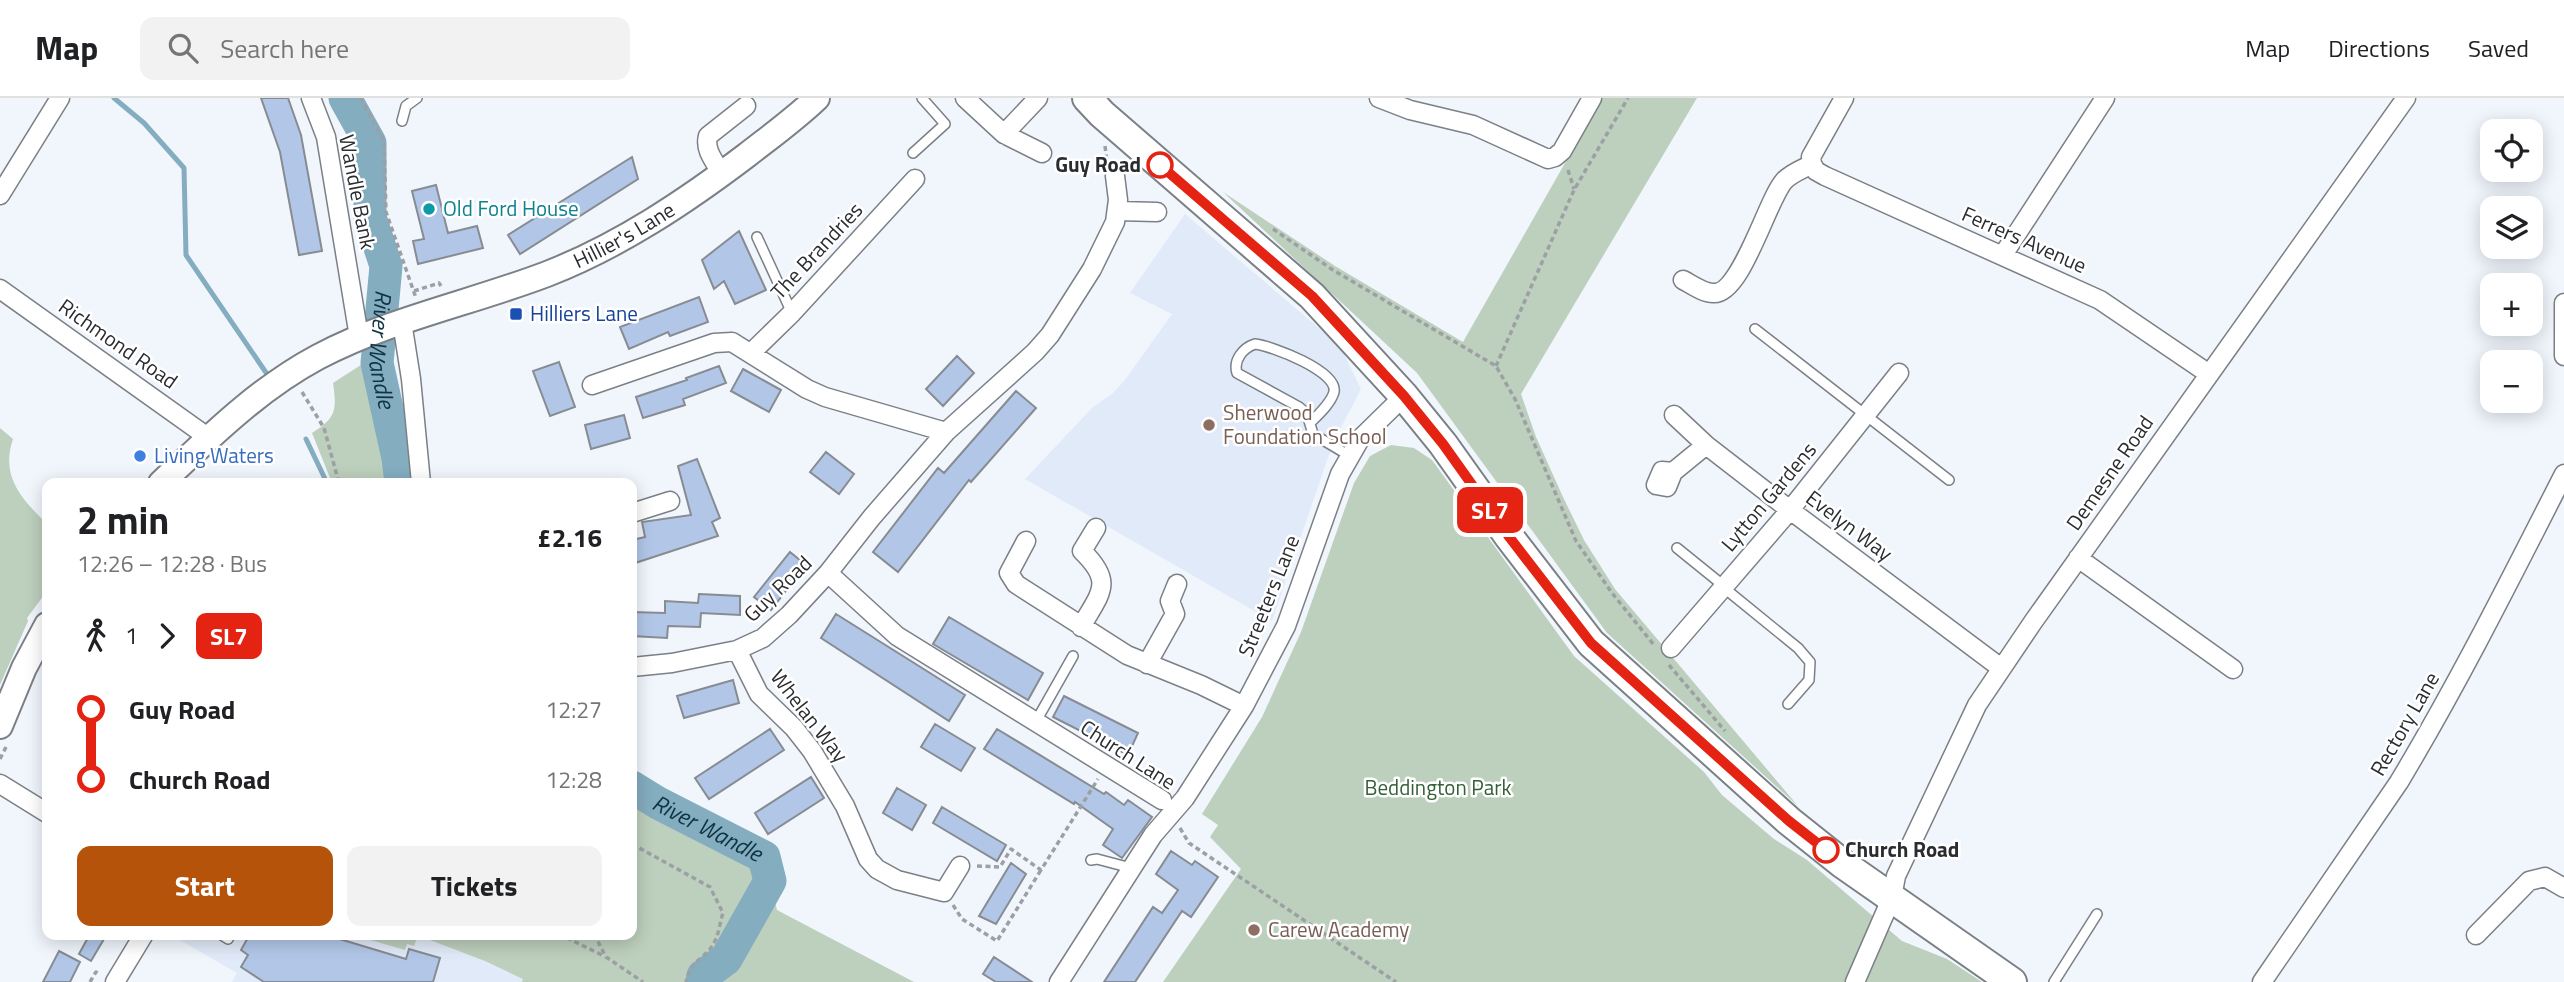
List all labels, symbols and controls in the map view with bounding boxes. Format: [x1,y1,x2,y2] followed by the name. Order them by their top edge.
[140,17,630,80] search box
[35,23,98,73] text: Map
[164,29,202,67] icon: search
[220,29,349,68] text: Search here
[2245,30,2290,66] text: Map
[2328,30,2430,66] text: Directions
[2468,30,2529,66] text: Saved
[2480,119,2543,413] map controls
[2480,119,2543,182] button: locate
[331,132,385,252] street label: Wandle Bank
[1055,148,1141,180] place label: Guy Road
[1147,152,1173,178] marker: Guy Road
[443,192,579,224] place label: Old Ford House
[568,193,681,276] street label: Hillier's Lane
[763,194,870,306] street label: The Brandries
[2480,196,2543,259] button: layers
[1957,197,2092,281] street label: Ferrers Avenue
[421,201,437,217] marker: Old Ford House
[2480,273,2543,336] button: +
[360,289,405,413] water label: River Wandle
[52,290,185,396] street label: Richmond Road
[530,297,638,329] place label: Hilliers Lane
[508,306,524,322] marker: Hilliers Lane
[2480,350,2543,413] button: −
[1223,396,1387,452] place label: Sherwood Foundation School
[2058,408,2161,537] street label: Demesne Road
[1201,417,1217,433] marker: Sherwood Foundation School
[1713,435,1824,558] street label: Lytton Gardens
[154,439,274,471] place label: Living Waters
[132,448,148,464] marker: Living Waters
[1799,482,1900,569] street label: Evelyn Way
[1450,487,1530,533] line badge: SL7
[77,491,169,549] text: 2 min
[1471,492,1509,528] text: SL7
[537,518,602,557] text: £2.16
[1229,530,1307,661] street label: Streeters Lane
[77,546,267,581] text: 12:26 – 12:28 · Bus
[736,547,819,629] street label: Guy Road
[77,617,115,655] icon: walk
[148,617,186,655] icon: forward
[125,618,138,653] text: 1
[210,618,248,654] text: SL7
[763,662,856,769] street label: Whelan Way
[2361,666,2447,781] street label: Rectory Lane
[129,690,235,729] text: Guy Road
[545,692,602,727] text: 12:27
[1074,711,1183,797] street label: Church Lane
[129,760,271,799] text: Church Road
[545,762,602,797] text: 12:28
[1365,771,1511,803] park label: Beddington Park
[646,785,770,871] water label: River Wandle
[1845,833,1959,865] place label: Church Road
[1813,837,1839,863] marker: Church Road
[77,846,333,926] button: Start
[347,846,602,926] button: Tickets
[1268,913,1409,945] place label: Carew Academy
[1246,922,1262,938] marker: Carew Academy

